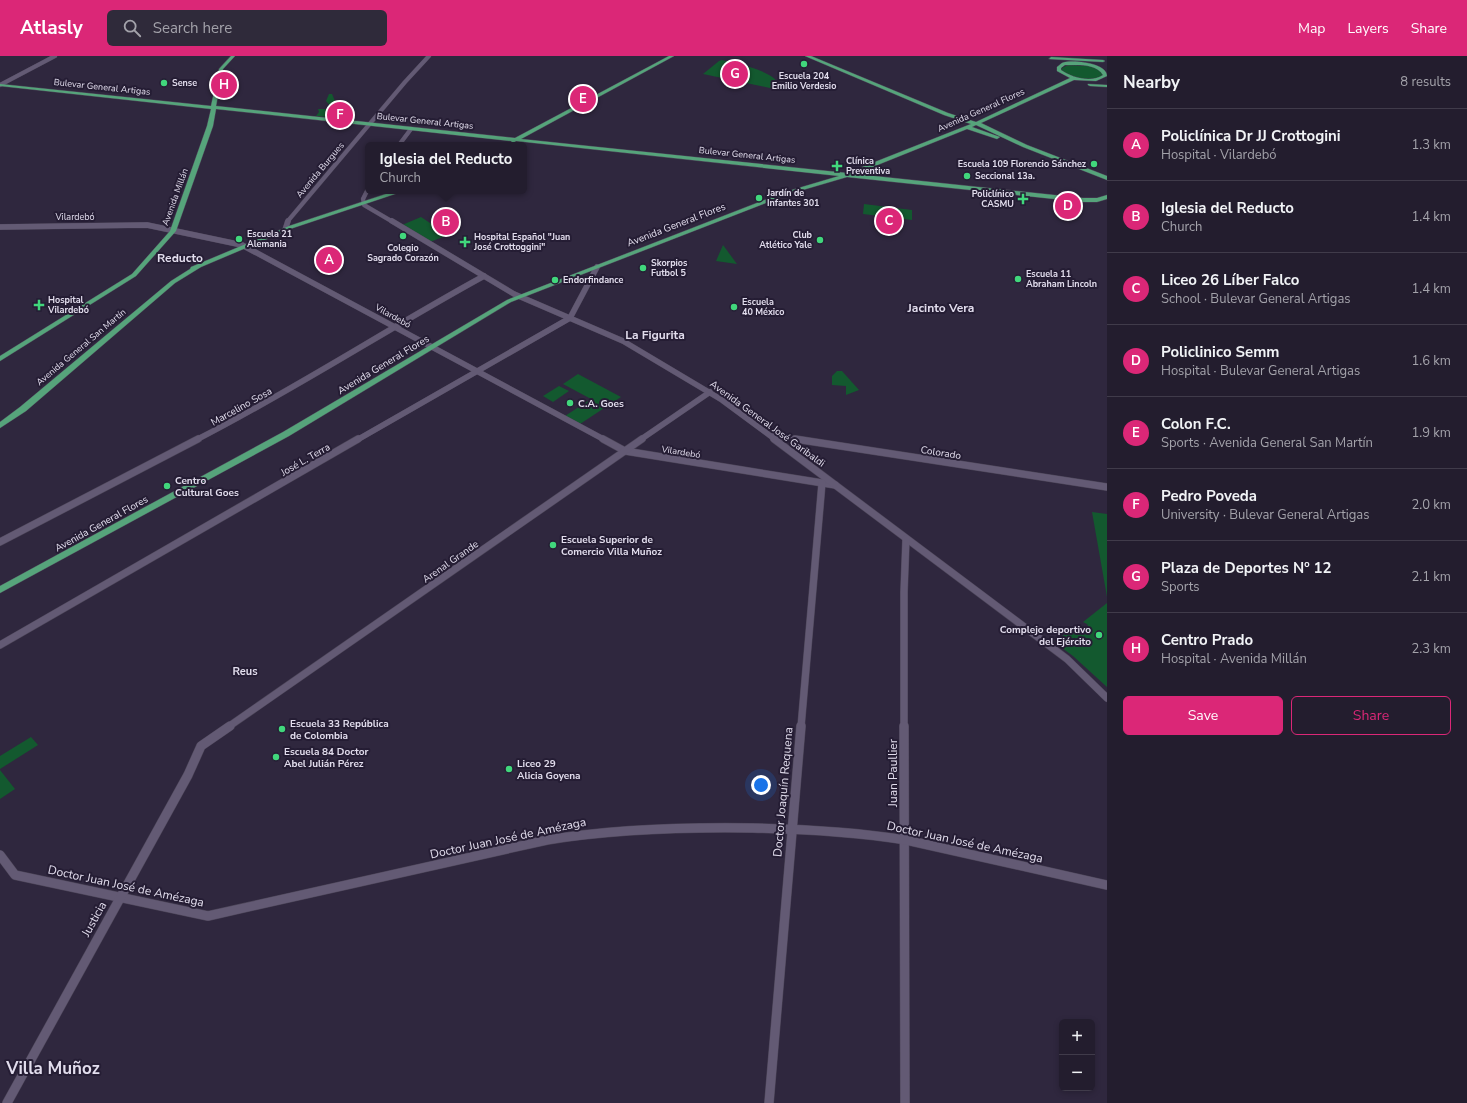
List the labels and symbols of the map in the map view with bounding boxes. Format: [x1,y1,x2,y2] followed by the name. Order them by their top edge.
[722,59,748,89] pin: G
[799,59,809,69] marker: Escuela 204 Emilio Verdesio
[211,70,237,100] pin: H
[772,70,836,92] place label: Escuela 204 Emilio Verdesio
[53,76,151,98] street label: Bulevar General Artigas
[172,77,197,89] place label: Sense
[159,78,169,88] marker: Sense
[570,84,596,114] pin: E
[936,85,1026,135] street label: Avenida General Flores
[327,100,353,130] pin: F
[376,110,474,132] street label: Bulevar General Artigas
[293,140,347,200] street label: Avenida Burgues
[698,144,796,166] street label: Bulevar General Artigas
[846,155,890,177] place label: Clínica Preventiva
[958,158,1087,170] place label: Escuela 109 Florencio Sánchez
[1089,159,1099,169] marker: Escuela 109 Florencio Sánchez
[831,160,843,172] marker: Clínica Preventiva
[159,167,191,227] street label: Avenida Millán
[975,170,1035,182] place label: Seccional 13a.
[962,171,972,181] marker: Seccional 13a.
[766,187,820,209] place label: Jardín de Infantes 301
[972,188,1014,210] place label: Policlínico CASMU
[1055,191,1081,221] pin: D
[754,193,764,203] marker: Jardín de Infantes 301
[1017,193,1029,205] marker: Policlínico CASMU
[625,200,728,250] street label: Avenida General Flores
[876,206,902,236] pin: C
[433,207,459,237] pin: B
[54,211,95,223] street label: Vilardebó
[247,228,292,250] place label: Escuela 21 Alemania
[759,229,813,251] place label: Club Atlético Yale
[398,231,408,241] marker: Colegio Sagrado Corazón
[473,231,570,253] place label: Hospital Español "Juan José Crottoggini"
[234,234,244,244] marker: Escuela 21 Alemania
[815,235,825,245] marker: Club Atlético Yale
[459,236,471,248] marker: Hospital Español "Juan José Crottoggini"
[367,242,439,264] place label: Colegio Sagrado Corazón
[316,245,342,275] pin: A
[157,250,203,266] district label: Reducto
[651,257,688,279] place label: Skorpios Futbol 5
[638,263,648,273] marker: Skorpios Futbol 5
[1026,268,1097,290] place label: Escuela 11 Abraham Lincoln
[563,274,624,286] place label: Endorfindance
[1013,274,1023,284] marker: Escuela 11 Abraham Lincoln
[550,275,560,285] marker: Endorfindance
[47,294,89,316] place label: Hospital Vilardebó
[742,296,784,318] place label: Escuela 40 México
[33,299,45,311] marker: Hospital Vilardebó
[907,300,974,316] district label: Jacinto Vera
[372,301,413,331] street label: Vilardebó
[729,302,739,312] marker: Escuela 40 México
[34,306,128,388] street label: Avenida General San Martín
[625,327,685,343] district label: La Figurita
[335,332,432,398] street label: Avenida General Flores
[707,377,828,470] street label: Avenida General José Garibaldi
[208,384,275,430] street label: Marcelino Sosa
[578,397,624,411] place label: C.A. Goes
[565,398,575,408] marker: C.A. Goes
[277,440,333,480] street label: José L. Terra
[660,443,701,461] street label: Vilardebó
[920,443,962,463] street label: Colorado
[175,474,239,500] place label: Centro Cultural Goes
[162,481,172,491] marker: Centro Cultural Goes
[52,492,151,555] street label: Avenida General Flores
[561,533,662,559] place label: Escuela Superior de Comercio Villa Muñoz
[420,537,481,586] street label: Arenal Grande
[548,540,558,550] marker: Escuela Superior de Comercio Villa Muñoz
[1000,623,1091,649] place label: Complejo deportivo del Ejército
[1094,630,1104,640] marker: Complejo deportivo del Ejército
[232,664,258,679] district label: Reus
[290,717,389,743] place label: Escuela 33 República de Colombia
[277,724,287,734] marker: Escuela 33 República de Colombia
[769,726,797,858] street label: Doctor Joaquín Requena
[885,738,901,808] street label: Juan Paullier
[284,745,368,771] place label: Escuela 84 Doctor Abel Julián Pérez
[271,752,281,762] marker: Escuela 84 Doctor Abel Julián Pérez
[517,757,581,783] place label: Liceo 29 Alicia Goyena
[504,764,514,774] marker: Liceo 29 Alicia Goyena
[751,775,771,795] your location
[429,814,587,862] street label: Doctor Juan José de Amézaga
[886,818,1044,866] street label: Doctor Juan José de Amézaga
[47,862,205,910] street label: Doctor Juan José de Amézaga
[77,898,110,940] street label: Justicia
[5,1057,100,1080] district label: Villa Muñoz

